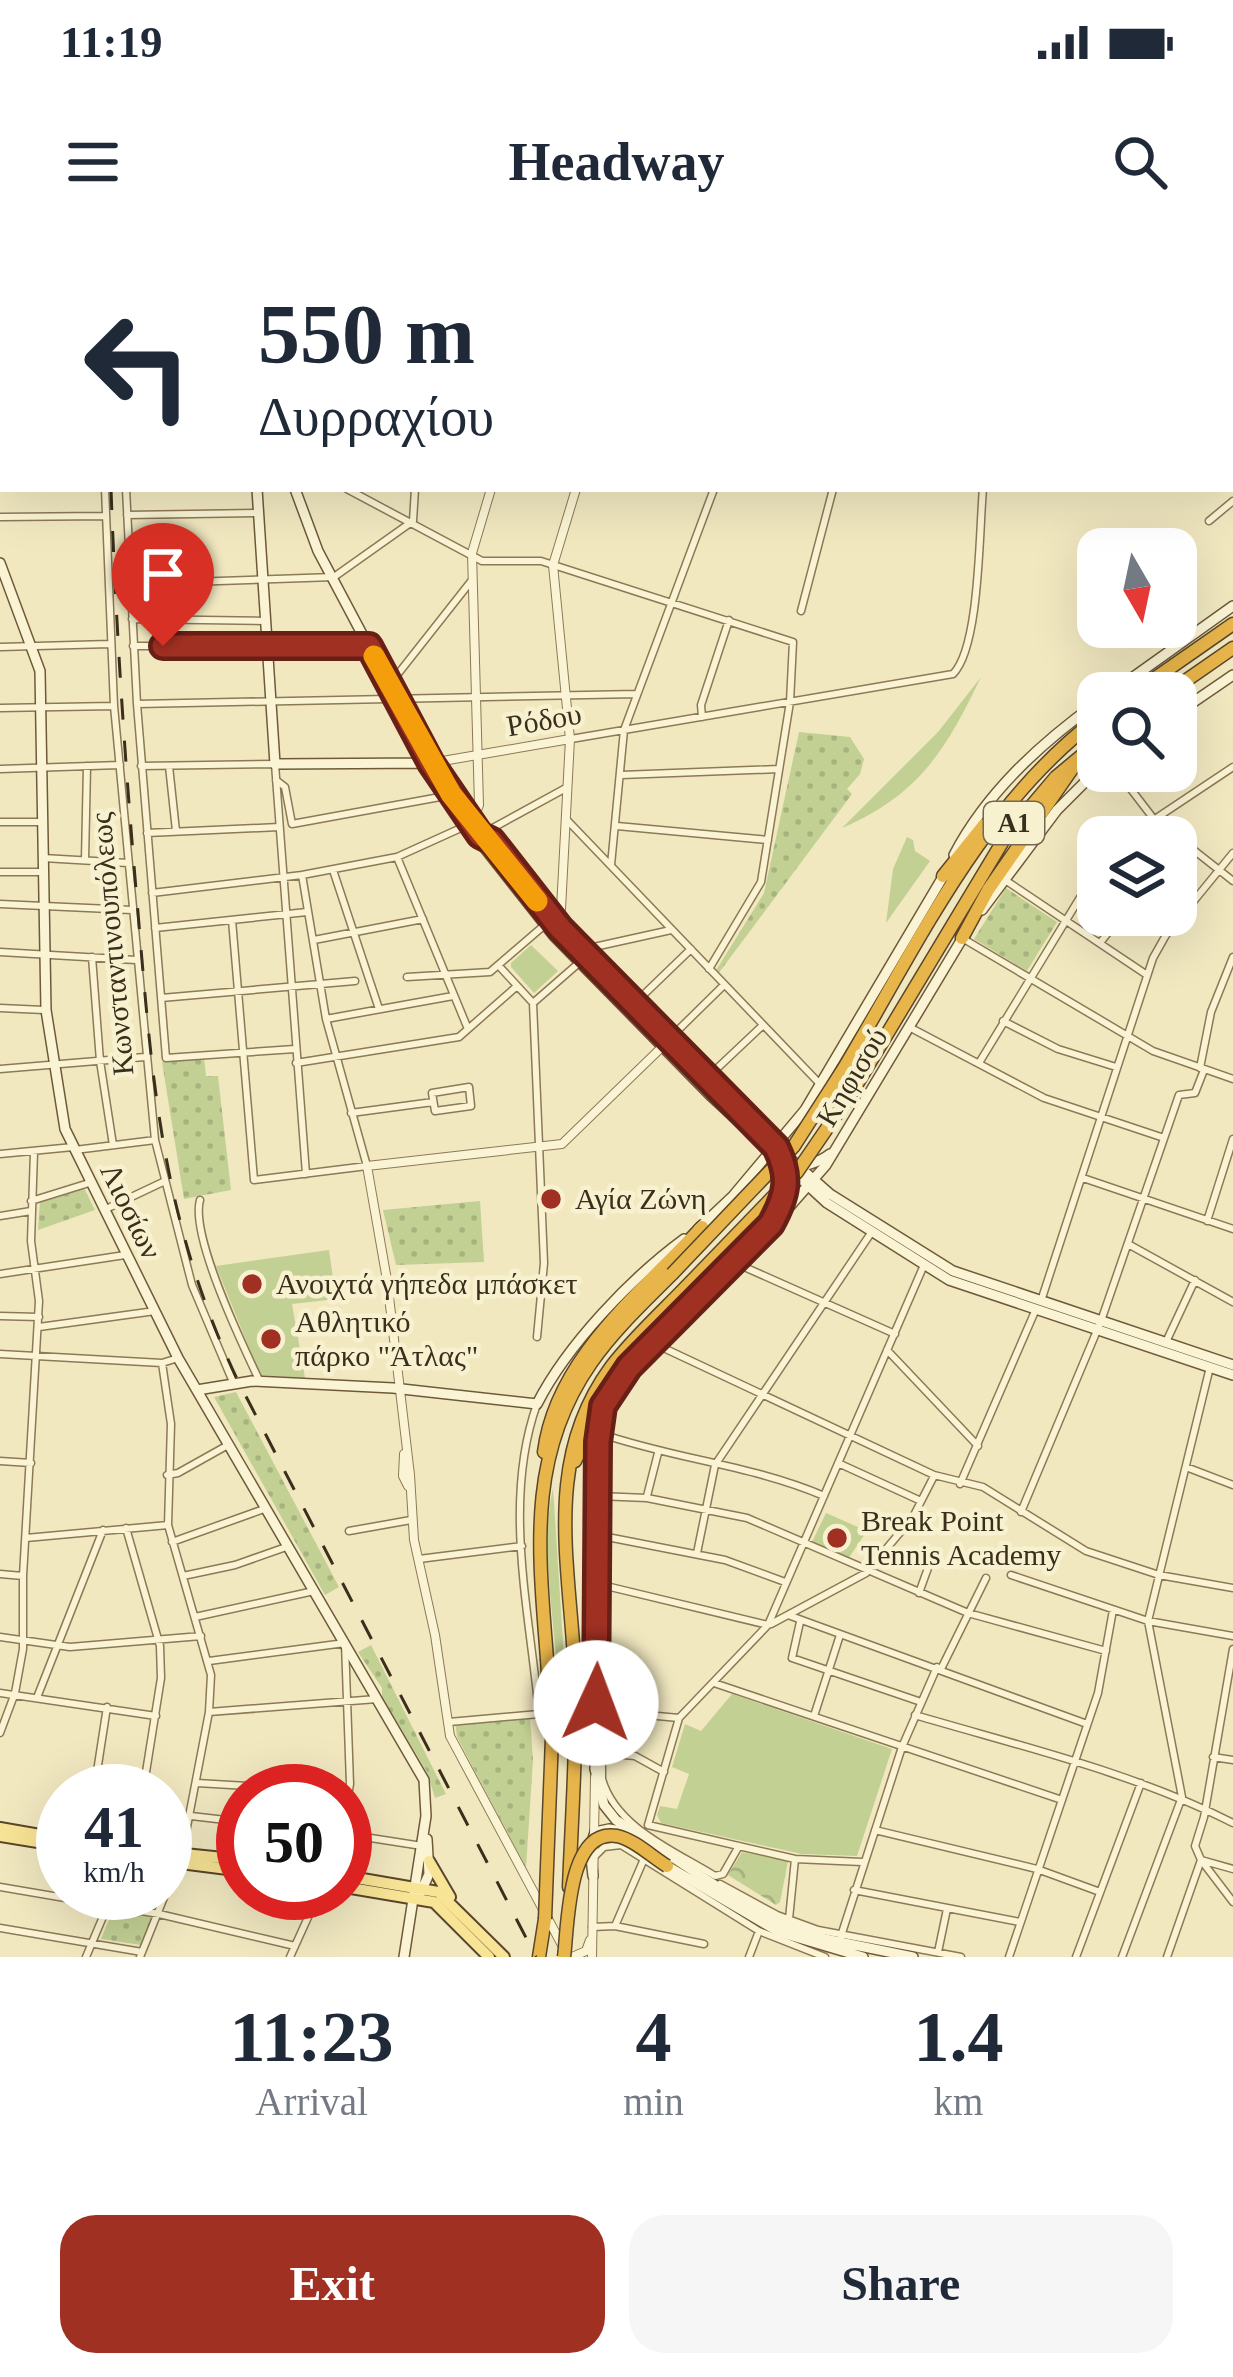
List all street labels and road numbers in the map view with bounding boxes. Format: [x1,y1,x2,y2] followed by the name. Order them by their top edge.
[504,697,584,742] street label: Ρόδου
[984,802,1044,844] road number: Α1
[84,811,139,1077] street label: Κωνσταντινουπόλεως
[809,1022,894,1132] street label: Κηφισού
[94,1158,169,1264] street label: Λιοσίων

